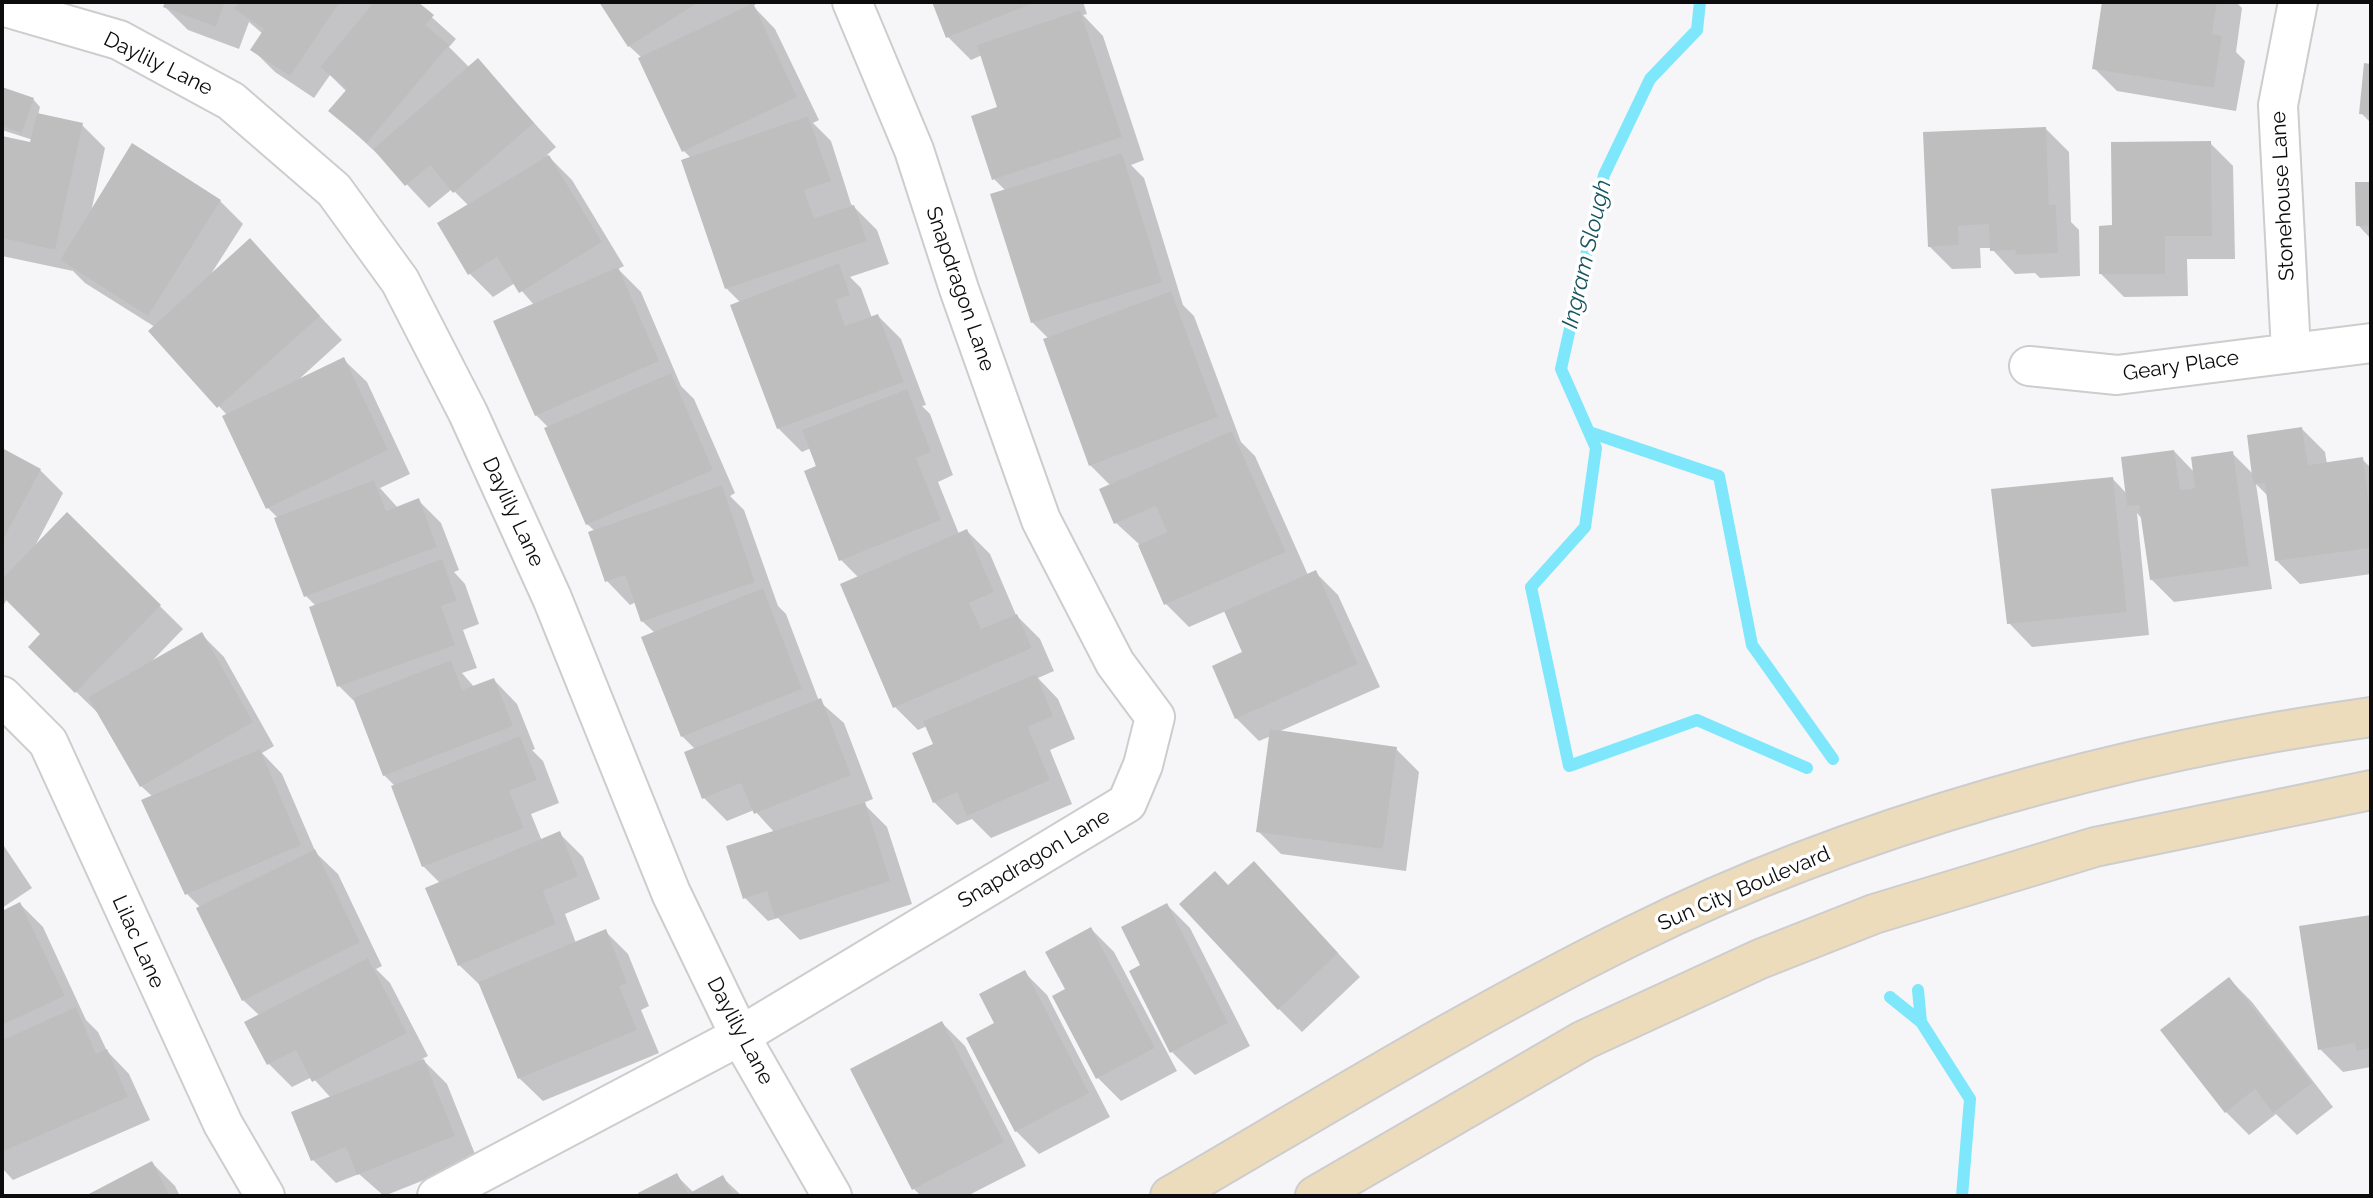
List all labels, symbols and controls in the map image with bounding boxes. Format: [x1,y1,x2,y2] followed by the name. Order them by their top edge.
[99,27,217,101] street label: Daylily Lane
[2266,111,2300,281] street label: Stonehouse Lane
[1557,177,1617,331] water label: Ingram Slough
[920,203,1000,375] street label: Snapdragon Lane
[2121,345,2241,387] street label: Geary Place
[477,453,549,571] street label: Daylily Lane
[954,804,1114,914] street label: Snapdragon Lane
[1654,841,1834,937] street label: Sun City Boulevard
[106,892,170,992] street label: Lilac Lane
[701,973,779,1089] street label: Daylily Lane

